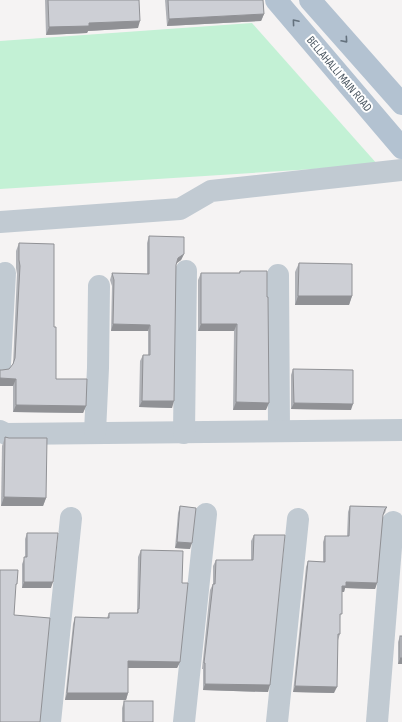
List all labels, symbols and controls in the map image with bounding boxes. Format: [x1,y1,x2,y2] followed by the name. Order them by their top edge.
[292,20,299,27] one-way arrow
[303,33,375,115] street label: BELLAHALLI MAIN ROAD
[341,35,348,43] one-way arrow

